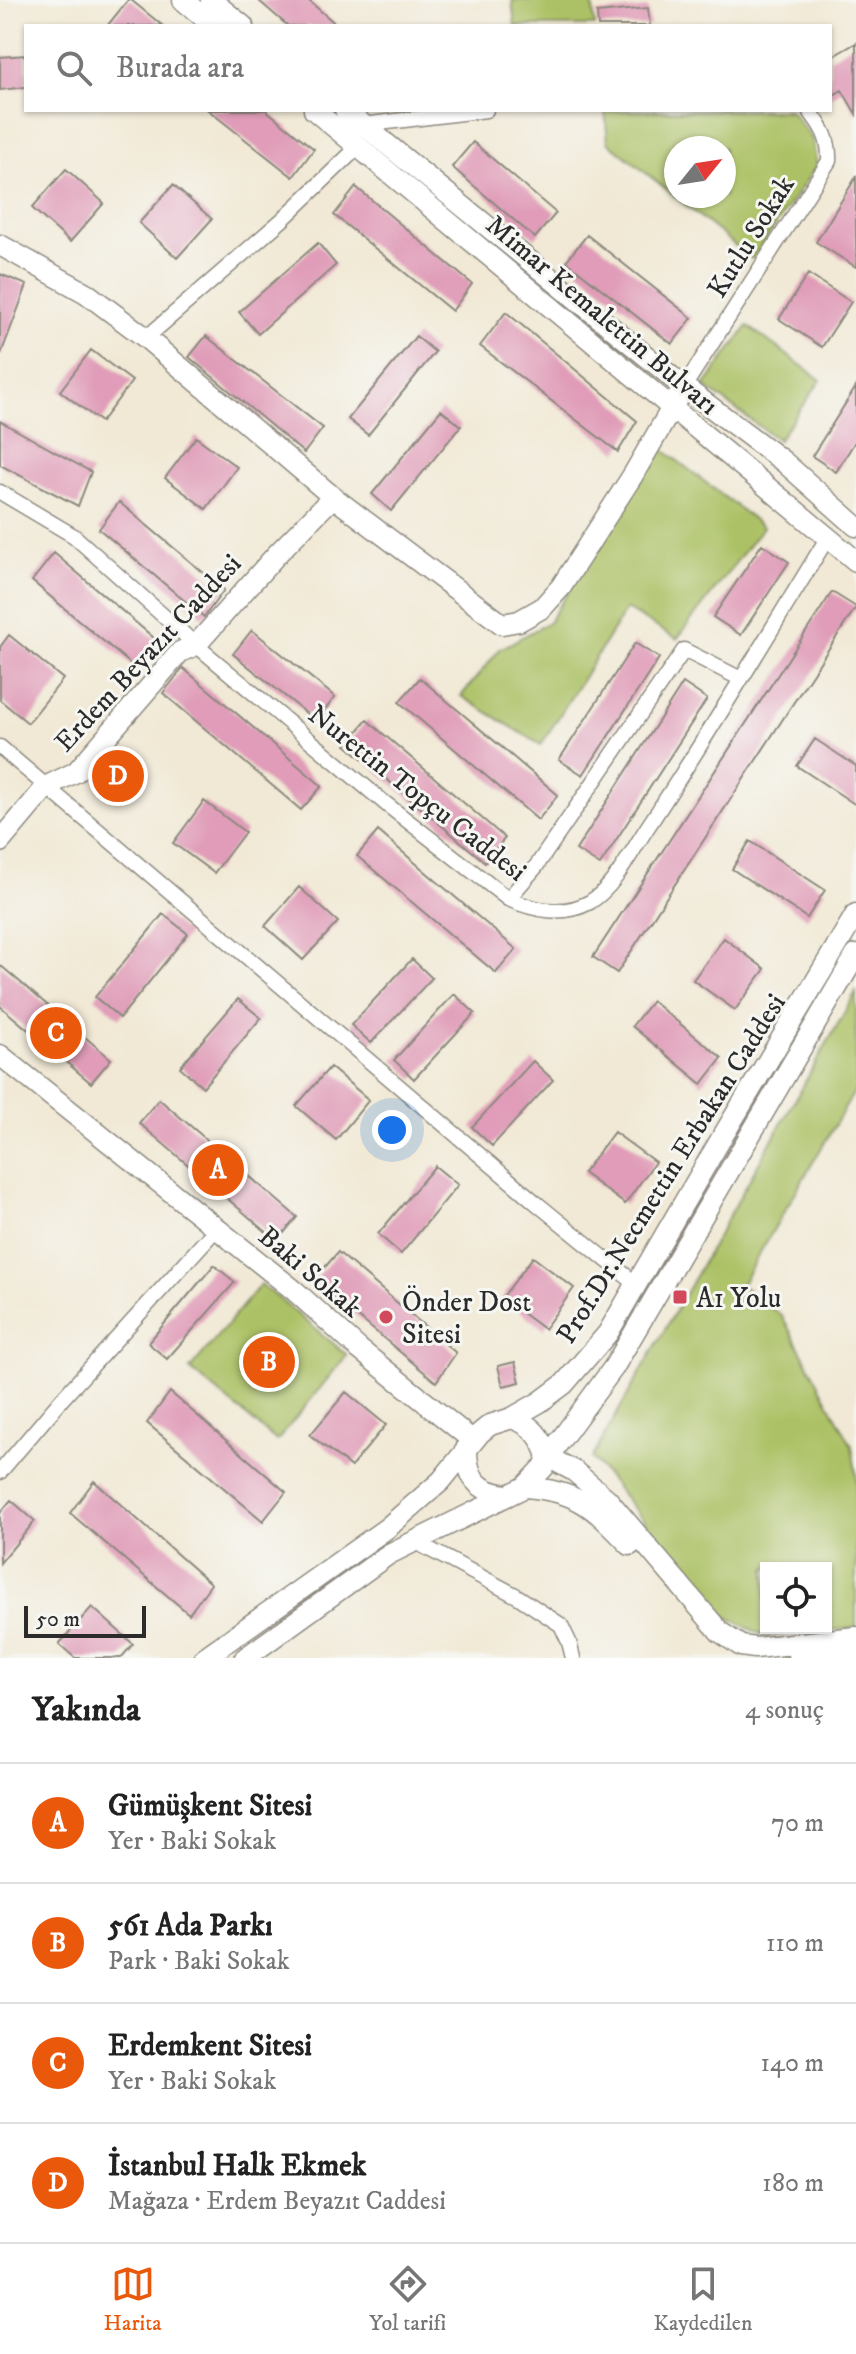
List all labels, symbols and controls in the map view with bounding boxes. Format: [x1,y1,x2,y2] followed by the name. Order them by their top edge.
[24,24,832,112] search box
[52,46,96,90] icon: search
[116,50,244,87] text: Burada ara
[664,136,736,208] north arrow
[700,169,803,304] street label: Kutlu Sokak
[479,208,726,423] street label: Mimar Kemalettin Bulvarı
[47,547,249,759] street label: Erdem Beyazıt Caddesi
[301,697,533,889] street label: Nurettin Topçu Caddesi
[92,746,144,806] pin: D
[549,987,794,1350] street label: Prof.Dr.Necmettin Erbakan Caddesi
[30,1003,82,1063] pin: C
[372,1110,412,1150] your location
[192,1140,244,1200] pin: A
[251,1219,369,1326] street label: Baki Sokak
[696,1281,781,1316] place label: A1 Yolu
[402,1285,531,1352] place label: Önder Dost Sitesi
[671,1288,689,1306] marker: A1 Yolu
[377,1308,395,1326] marker: Önder Dost Sitesi
[243,1332,295,1392] pin: B
[760,1562,832,1634] map controls
[760,1562,832,1634] button: locate
[24,1602,146,1638] scale bar
[36,1606,80,1633] text: 50 m
[32,1689,140,1731] text: Yakında
[745,1694,824,1727] text: 4 sonuç
[108,1788,312,1825] text: Gümüşkent Sitesi
[50,1807,66,1840] text: A
[771,1807,824,1840] text: 70 m
[108,1825,276,1858] text: Yer · Baki Sokak
[108,1908,273,1945] text: 561 Ada Parkı
[50,1927,66,1960] text: B
[766,1927,824,1960] text: 110 m
[108,1945,290,1978] text: Park · Baki Sokak
[108,2028,312,2065] text: Erdemkent Sitesi
[49,2047,67,2080] text: C
[760,2047,824,2080] text: 140 m
[108,2065,276,2098] text: Yer · Baki Sokak
[108,2148,366,2185] text: İstanbul Halk Ekmek
[48,2167,68,2200] text: D
[762,2167,824,2200] text: 180 m
[108,2185,446,2218] text: Mağaza · Erdem Beyazıt Caddesi
[104,2262,162,2337] tab: Harita
[369,2262,446,2337] tab: Yol tarifi
[654,2262,752,2337] tab: Kaydedilen

